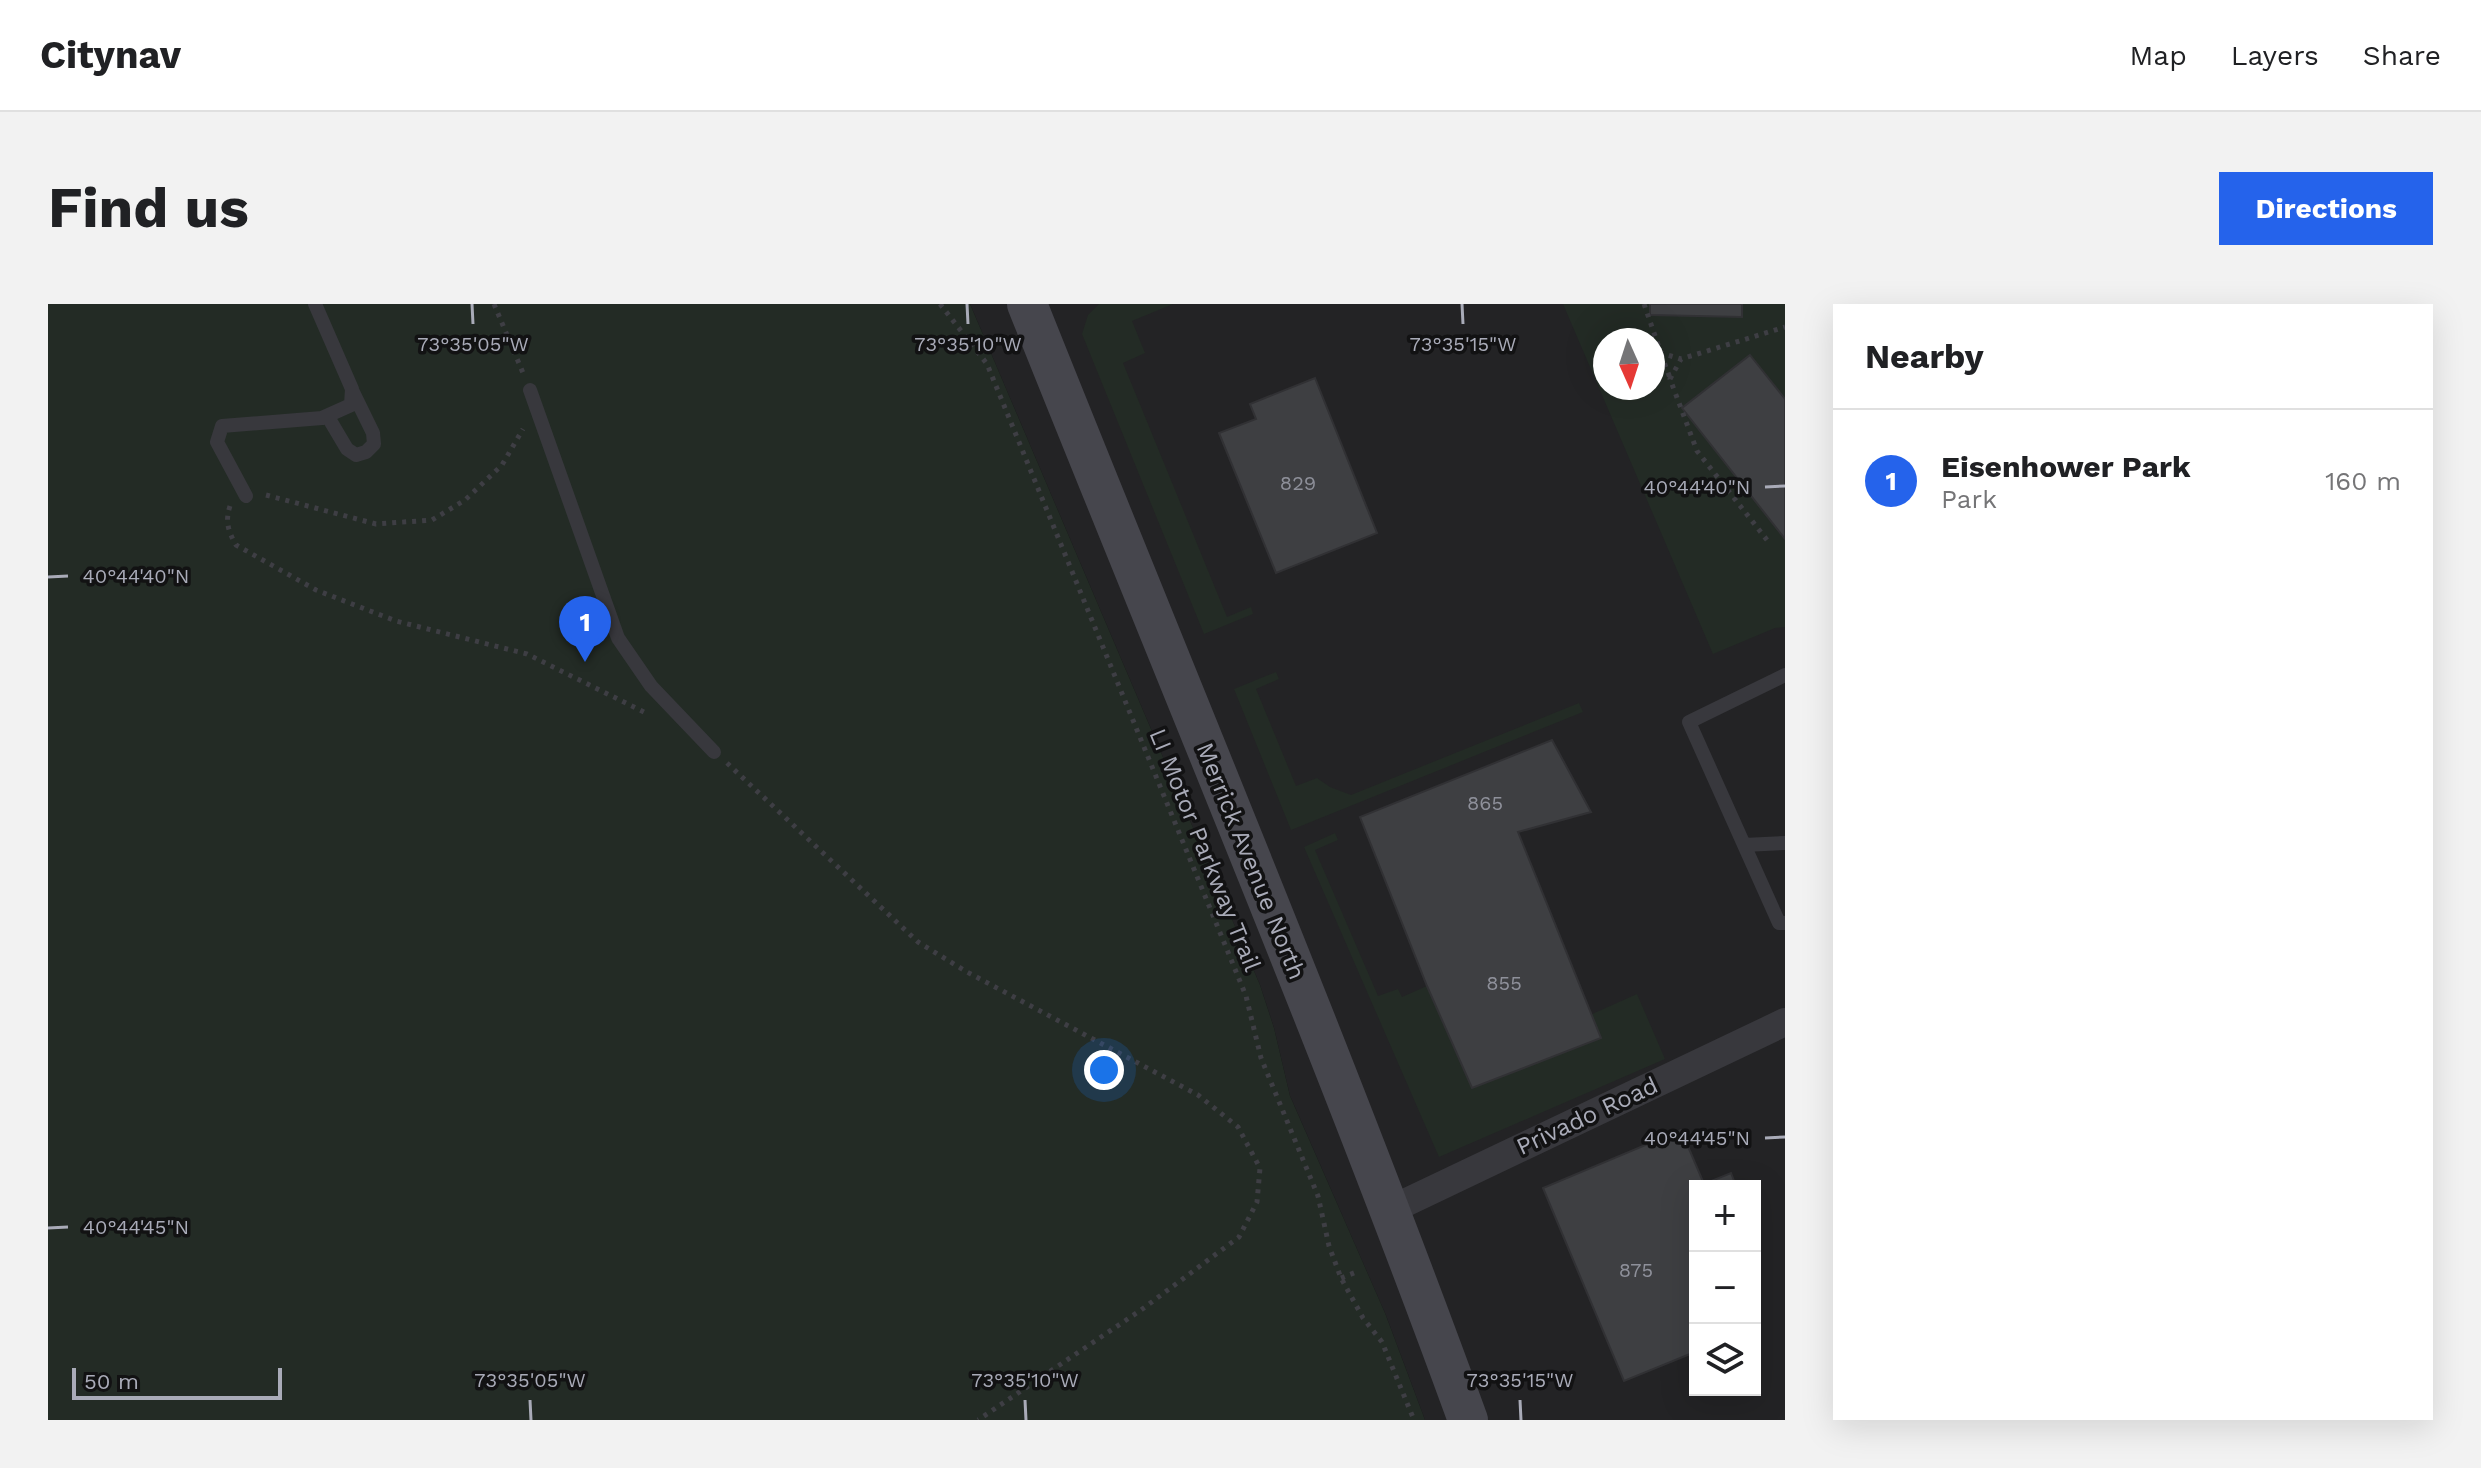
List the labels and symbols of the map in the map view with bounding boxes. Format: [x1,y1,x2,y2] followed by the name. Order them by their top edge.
[1593,328,1665,400] north arrow
[417,332,529,356] text: 73°35'05"W
[914,332,1022,356] text: 73°35'10"W
[1410,332,1516,356] text: 73°35'15"W
[1280,471,1316,495] house number: 829
[1643,475,1751,499] text: 40°44'40"N
[82,564,190,588] text: 40°44'40"N
[559,596,611,662] pin: 1
[1143,725,1267,976] street label: LI Motor Parkway Trail
[1191,739,1311,983] street label: Merrick Avenue North
[1467,791,1503,815] house number: 865
[1486,971,1522,995] house number: 855
[1084,1050,1124,1090] your location
[1512,1071,1662,1161] street label: Privado Road
[1644,1126,1750,1150] text: 40°44'45"N
[83,1215,189,1239] text: 40°44'45"N
[1619,1258,1653,1282] house number: 875
[72,1364,282,1400] scale bar
[474,1368,586,1392] text: 73°35'05"W
[971,1368,1079,1392] text: 73°35'10"W
[1467,1368,1573,1392] text: 73°35'15"W

